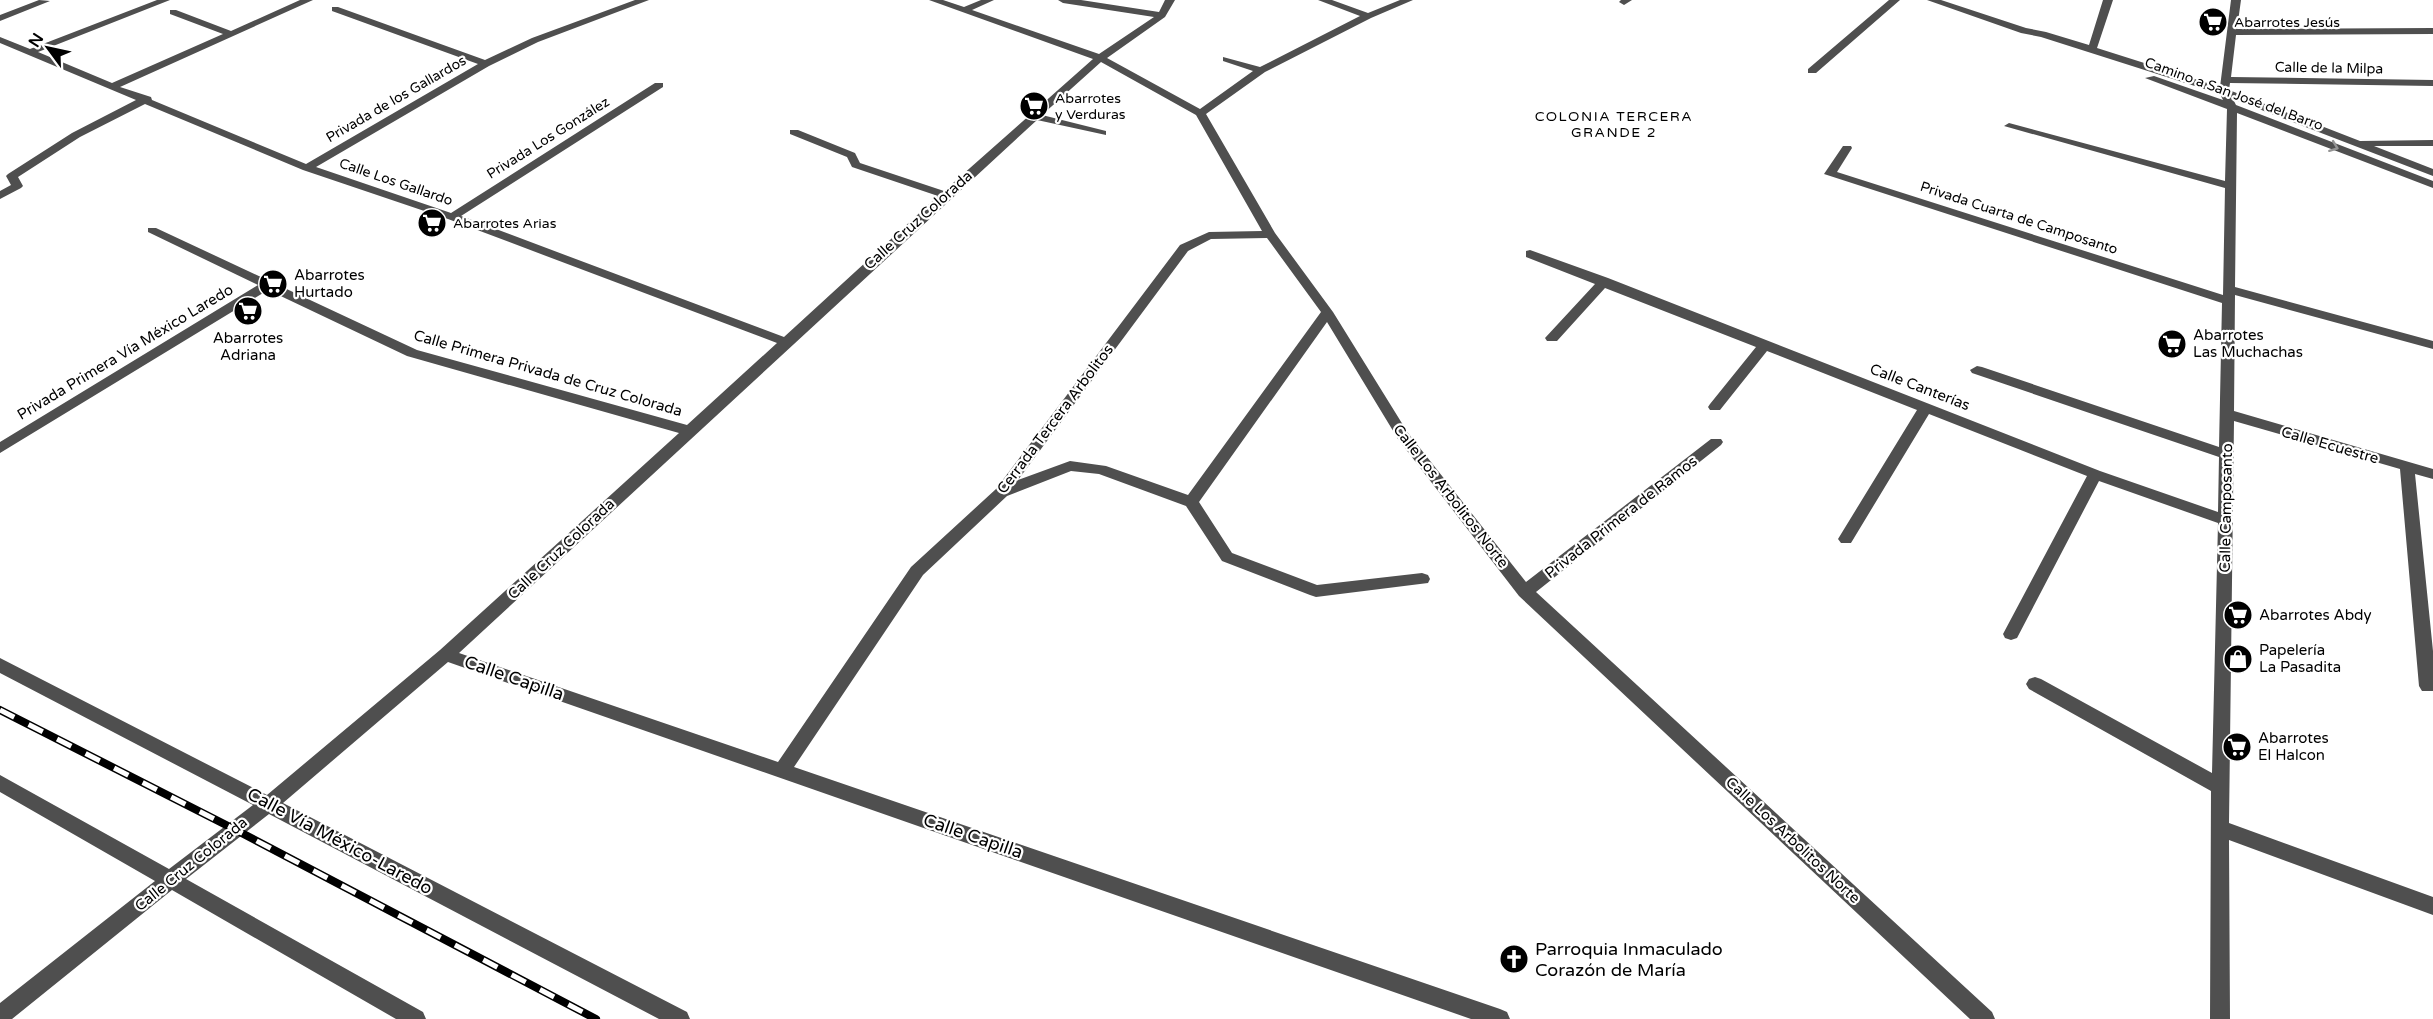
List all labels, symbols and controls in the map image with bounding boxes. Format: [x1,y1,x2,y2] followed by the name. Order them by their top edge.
[2197,6,2229,38] supermarket icon: Abarrotes Jesús
[2234,14,2340,31] place label: Abarrotes Jesús
[18,18,78,78] north arrow
[24,30,48,51] text: N
[323,52,469,146] street label: Privada de los Gallardos
[2142,54,2326,134] street label: Camino a San José del Barro
[2275,59,2383,77] street label: Calle de la Milpa
[1018,90,1050,122] supermarket icon: Abarrotes y Verduras
[1055,90,1126,123] place label: Abarrotes y Verduras
[484,93,613,183] street label: Privada Los González
[1535,108,1693,141] district label: COLONIA TERCERA GRANDE 2
[2328,140,2339,152] one-way arrow
[337,155,455,209] street label: Calle Los Gallardo
[860,167,976,273] street label: Calle Cruz Colorada
[1918,178,2120,258] street label: Privada Cuarta de Camposanto
[416,207,448,239] supermarket icon: Abarrotes Arias
[453,215,557,232] place label: Abarrotes Arias
[294,266,365,301] place label: Abarrotes Hurtado
[257,268,289,300] supermarket icon: Abarrotes Hurtado
[14,280,236,424] street label: Privada Primera Vía México Laredo
[232,295,264,327] supermarket icon: Abarrotes Adriana
[412,326,684,420] street label: Calle Primera Privada de Cruz Colorada
[2193,326,2303,361] place label: Abarrotes Las Muchachas
[2156,328,2188,360] supermarket icon: Abarrotes Las Muchachas
[213,329,283,364] place label: Abarrotes Adriana
[993,341,1117,497] street label: Cerrada Tercera Arbolitos
[1867,360,1973,414] street label: Calle Canterías
[1389,421,1513,571] street label: Calle Los Arbolitos Norte
[2279,422,2381,468] street label: Calle Ecuestre
[2216,443,2236,573] street label: Calle Camposanto
[1541,452,1701,582] street label: Privada Primera de Ramos
[504,495,618,603] street label: Calle Cruz Colorada
[2222,599,2254,631] supermarket icon: Abarrotes Abdy
[2259,606,2372,624] place label: Abarrotes Abdy
[2259,641,2341,676] place label: Papelería La Pasadita
[2222,643,2254,675] shop icon: Papelería La Pasadita
[461,651,567,705] street label: Calle Capilla
[2258,729,2329,764] place label: Abarrotes El Halcon
[2221,731,2253,763] supermarket icon: Abarrotes El Halcon
[1722,773,1864,907] street label: Calle Los Arbolitos Norte
[243,783,437,899] street label: Calle Vía México-Laredo
[920,809,1026,863] street label: Calle Capilla
[131,813,251,915] street label: Calle Cruz Colorada
[1535,938,1723,981] place label: Parroquia Inmaculado Corazón de María
[1498,943,1530,975] church icon: Parroquia Inmaculado Corazón de María

